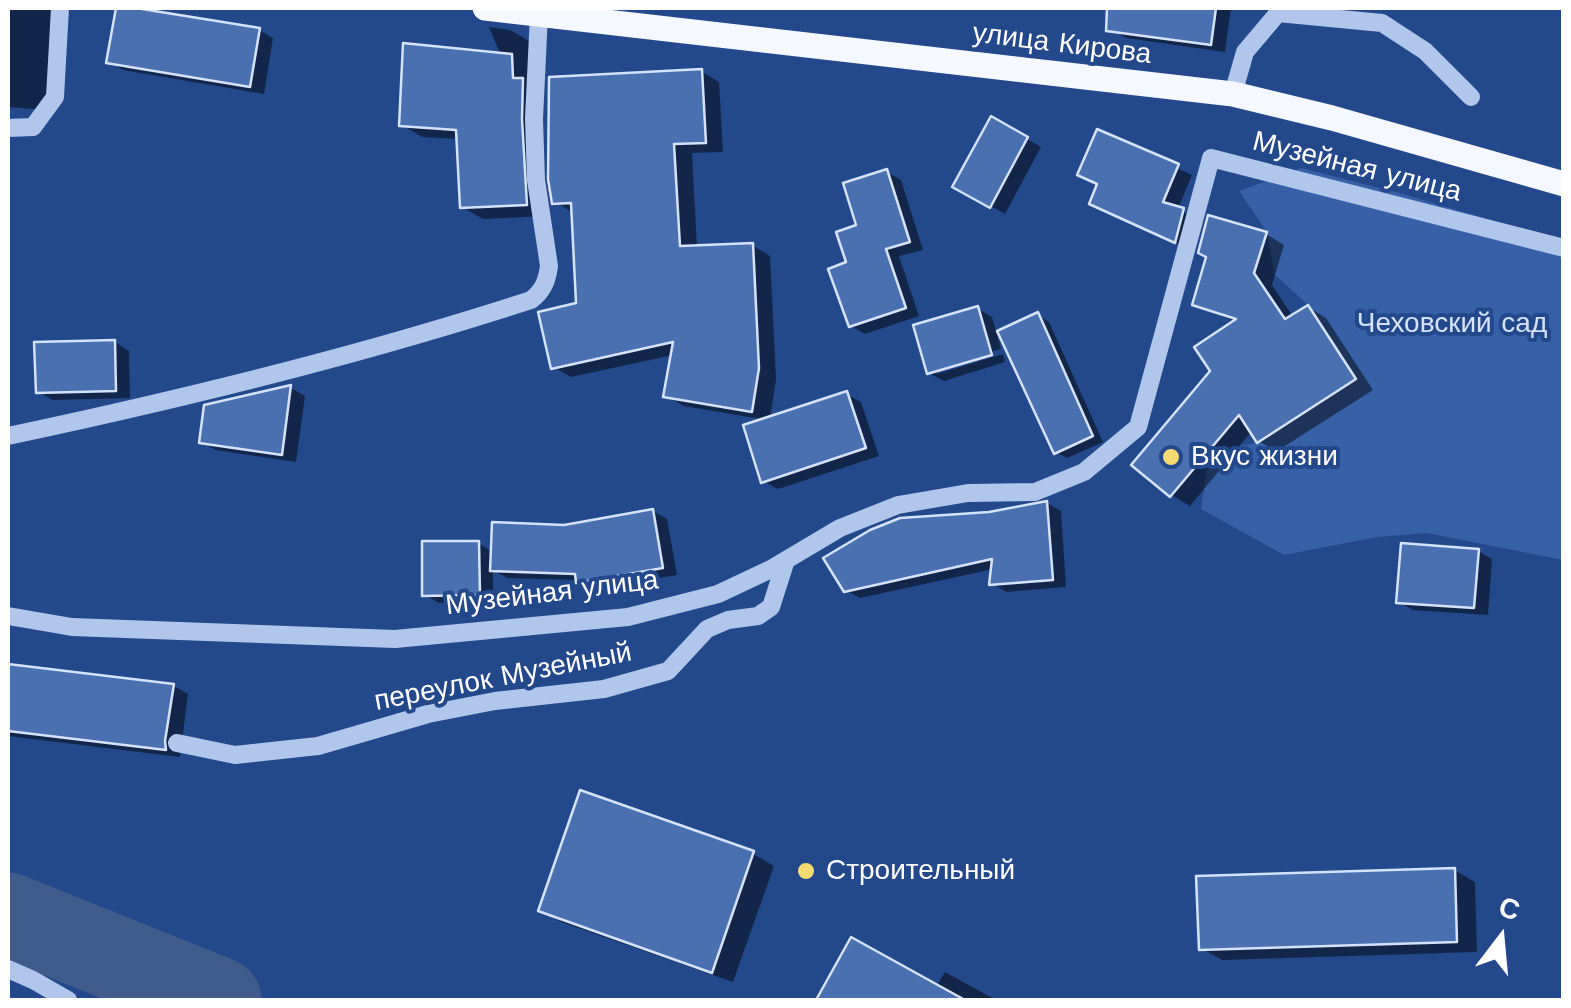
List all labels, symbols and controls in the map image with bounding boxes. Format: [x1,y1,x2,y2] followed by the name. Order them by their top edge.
[971,16,1153,72] street label: улица Кирова
[1249,125,1465,209] street label: Музейная улица
[1357,307,1547,341] park label: Чеховский сад
[1191,440,1338,474] place label: Вкус жизни
[1160,446,1182,468] marker: Вкус жизни
[444,563,660,623] street label: Музейная улица
[371,636,635,718] street label: переулок Музейный
[826,854,1015,888] place label: Строительный
[795,860,817,882] marker: Строительный
[1451,888,1551,988] north arrow
[1495,890,1524,927] text: С

